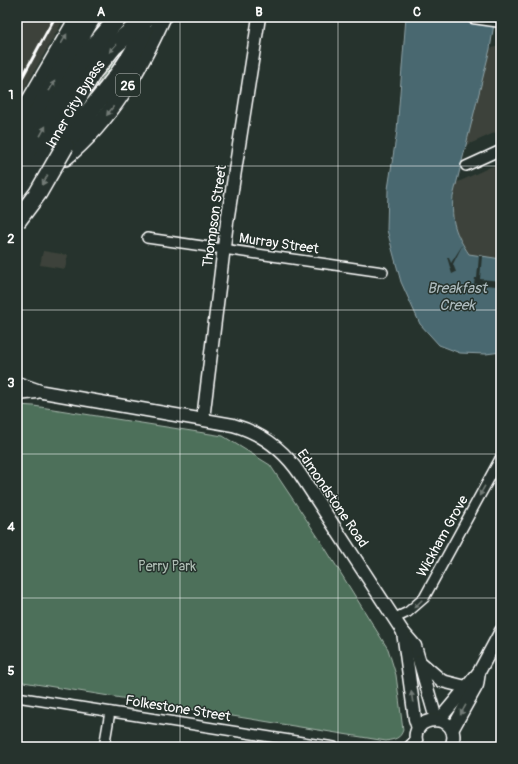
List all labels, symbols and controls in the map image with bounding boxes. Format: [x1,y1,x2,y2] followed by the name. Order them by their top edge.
[97,4,106,20] text: A
[255,4,263,20] text: B
[413,4,421,20] text: C
[61,33,68,45] one-way arrow
[109,43,118,52] one-way arrow
[42,56,109,151] street label: Inner City Bypass
[116,74,140,96] road number: 26
[48,80,55,92] one-way arrow
[8,87,14,103] text: 1
[105,106,114,117] one-way arrow
[39,125,46,137] one-way arrow
[199,164,230,268] street label: Thompson Street
[42,174,49,186] one-way arrow
[238,229,320,258] street label: Murray Street
[7,231,15,247] text: 2
[427,279,489,315] water label: Breakfast Creek
[7,375,15,391] text: 3
[293,446,372,551] street label: Edmondstone Road
[479,485,486,497] one-way arrow
[413,492,472,580] street label: Wickham Grove
[7,519,15,535] text: 4
[138,558,196,575] park label: Perry Park
[413,599,423,609] one-way arrow
[7,663,15,679] text: 5
[409,691,415,704] one-way arrow
[124,692,232,725] street label: Folkestone Street
[459,704,466,716] one-way arrow

